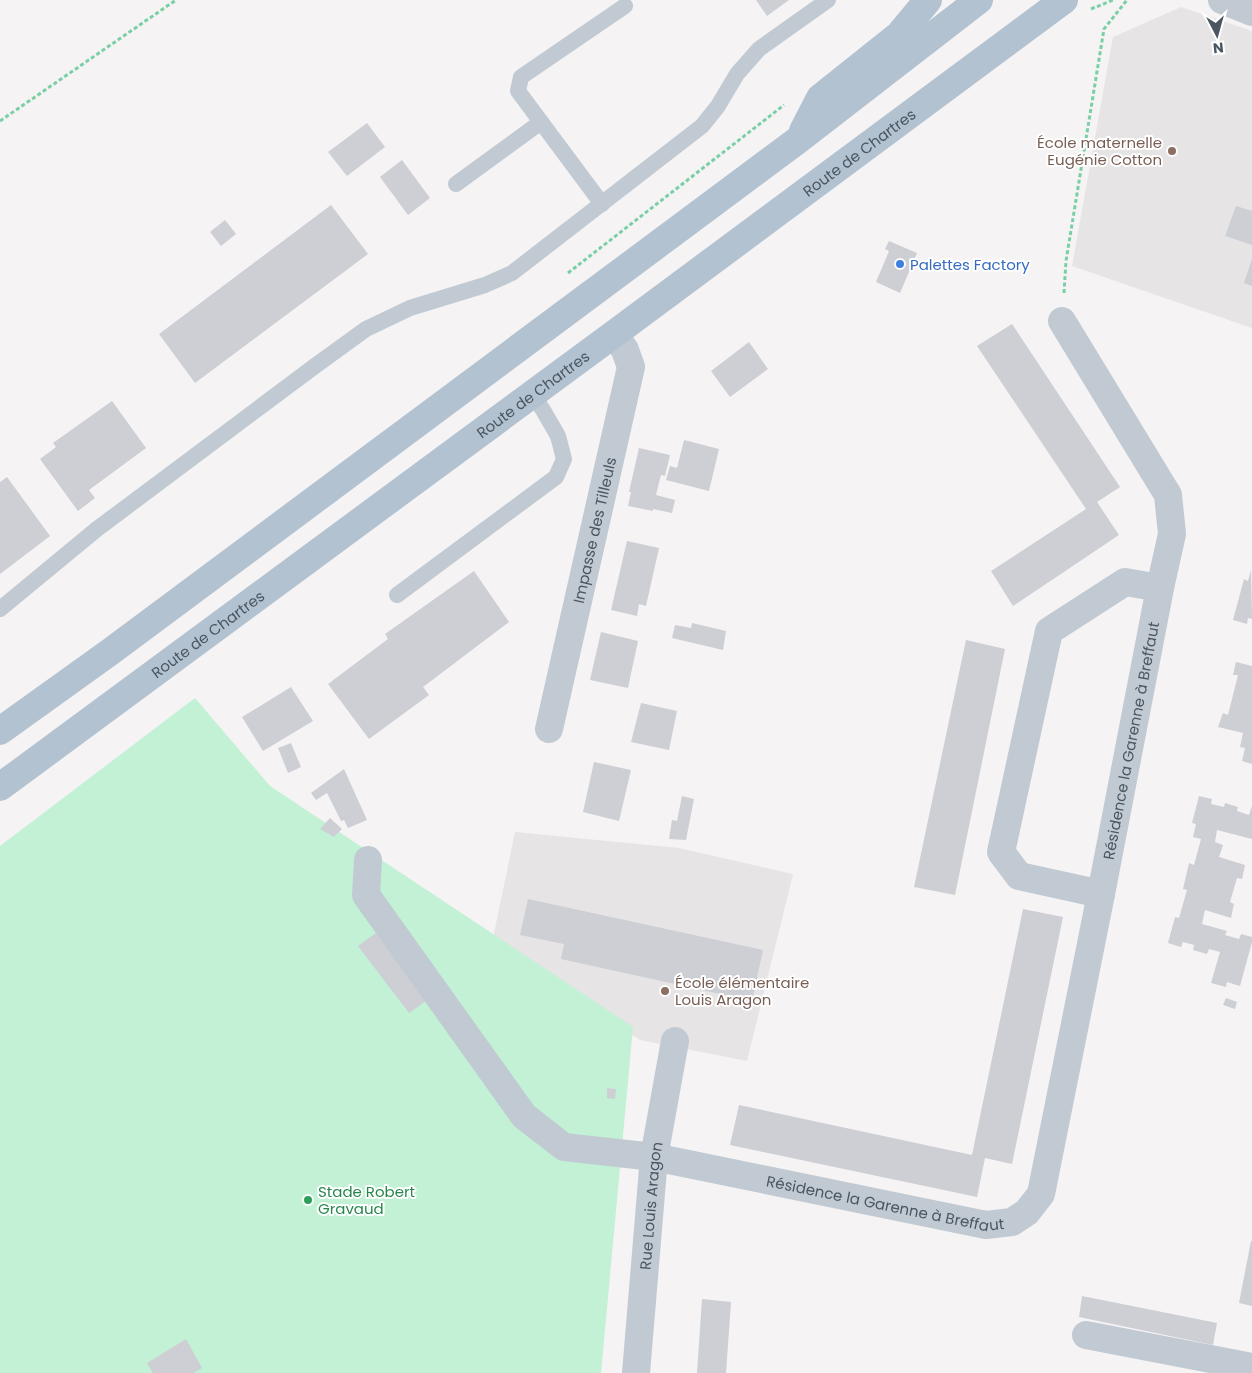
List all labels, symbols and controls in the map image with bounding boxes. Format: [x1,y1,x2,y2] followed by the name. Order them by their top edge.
[1192,10,1242,60] north arrow
[1212,37,1225,58] text: N
[798,103,920,201] street label: Route de Chartres
[1037,132,1162,170] place label: École maternelle Eugénie Cotton
[1166,145,1178,157] marker: École maternelle Eugénie Cotton
[910,254,1030,275] place label: Palettes Factory
[894,258,906,270] marker: Palettes Factory
[472,345,594,443] street label: Route de Chartres
[567,455,621,605] street label: Impasse des Tilleuls
[147,585,269,683] street label: Route de Chartres
[1097,620,1164,861] street label: Résidence la Garenne à Breffaut
[675,972,809,1010] place label: École élémentaire Louis Aragon
[659,985,671,997] marker: École élémentaire Louis Aragon
[634,1140,667,1271] street label: Rue Louis Aragon
[765,1170,1005,1236] street label: Résidence la Garenne à Breffaut
[318,1181,415,1219] place label: Stade Robert Gravaud
[302,1194,314,1206] marker: Stade Robert Gravaud

